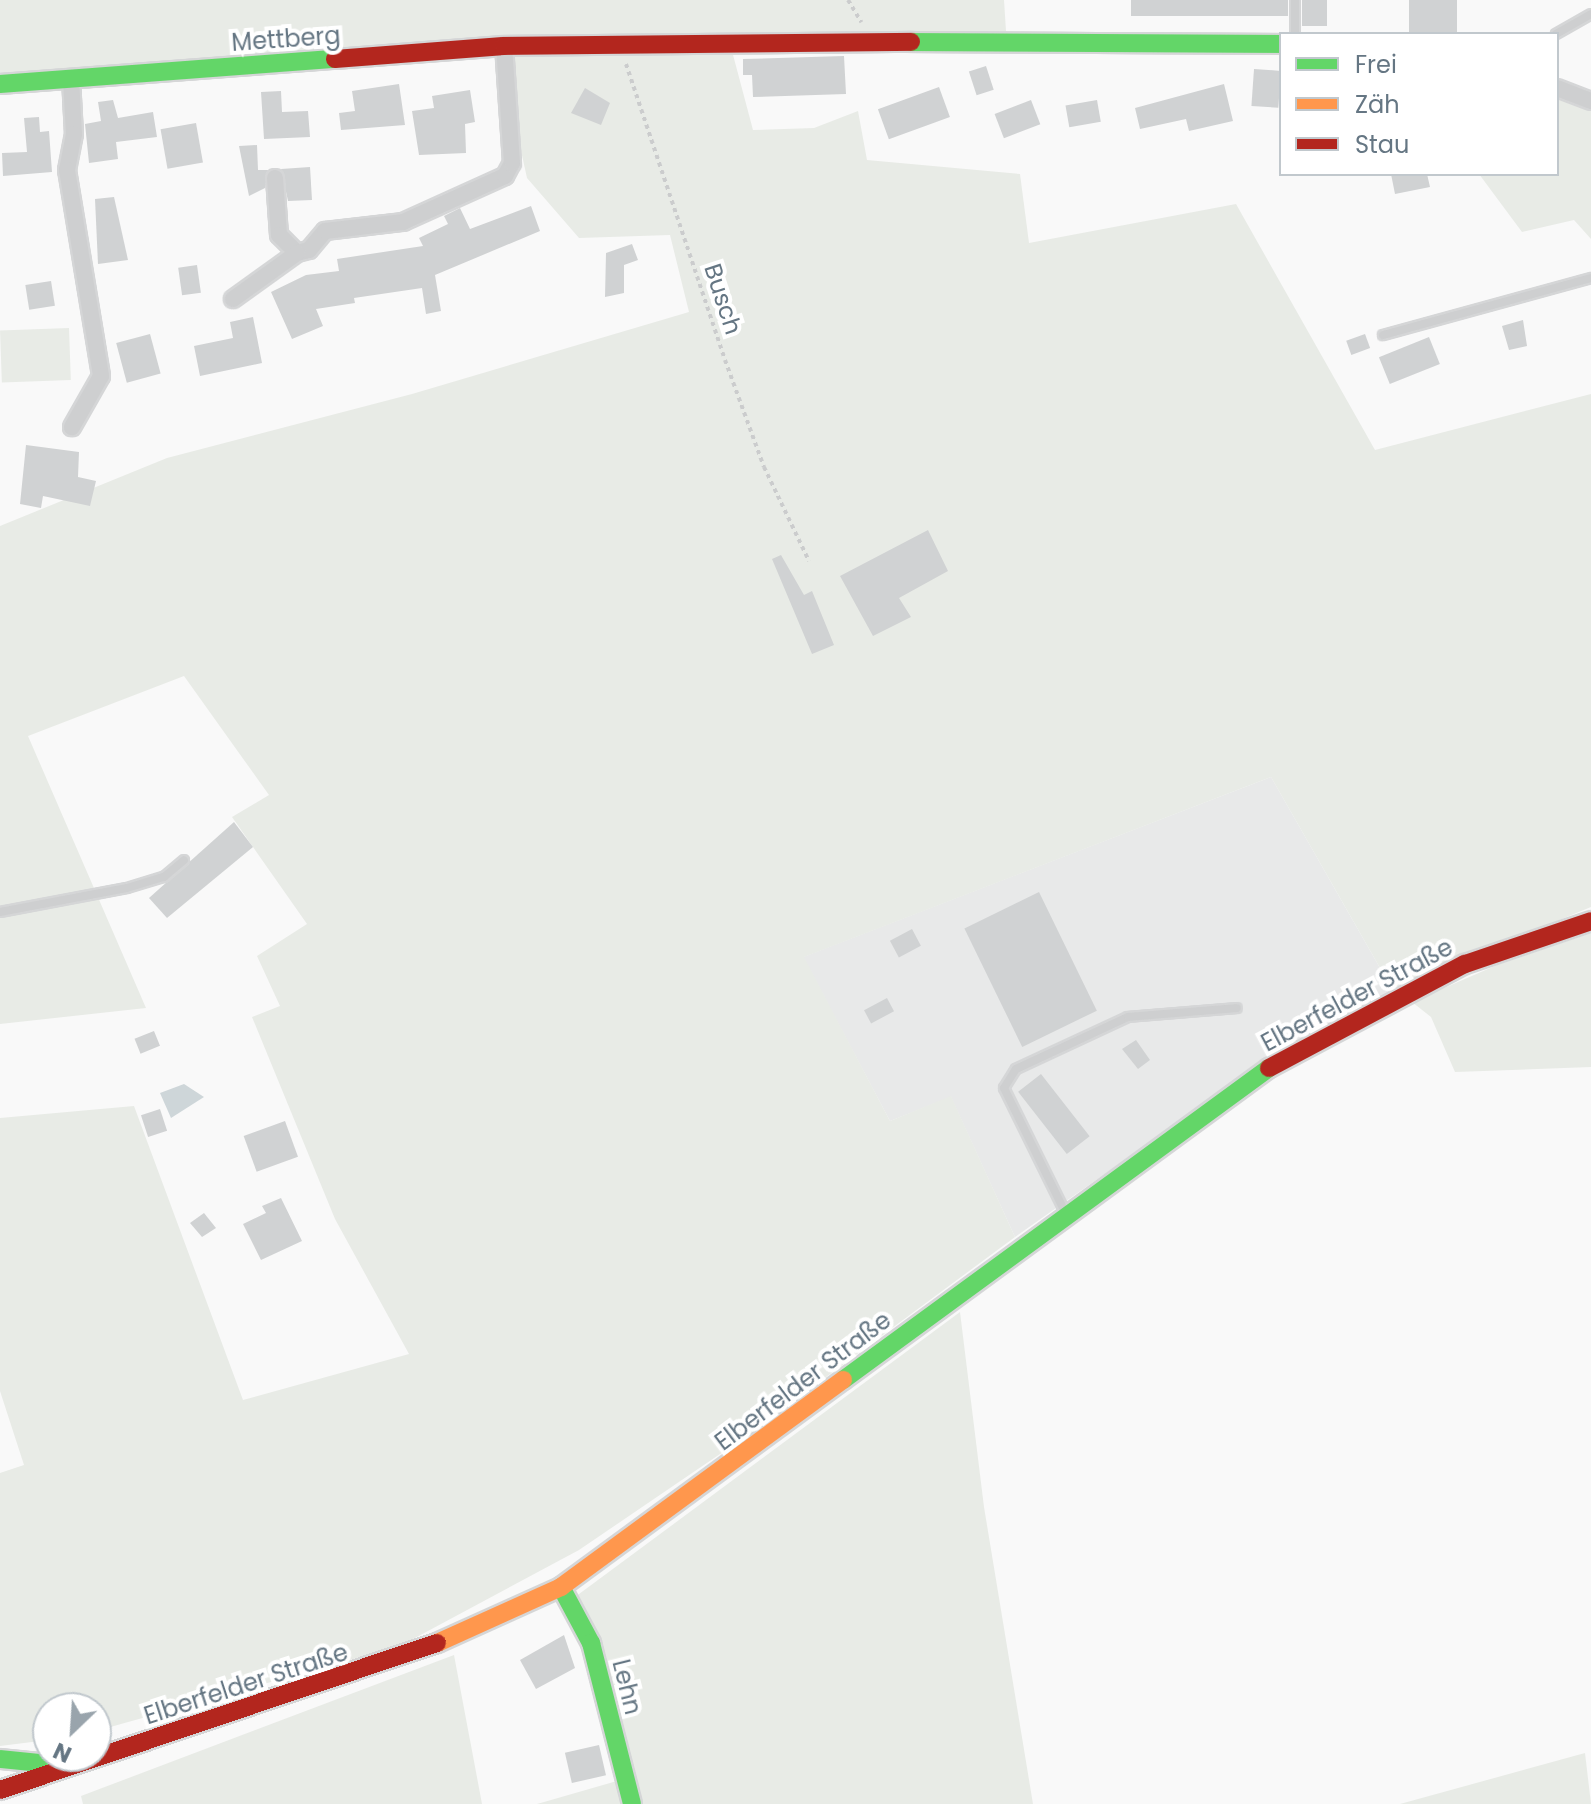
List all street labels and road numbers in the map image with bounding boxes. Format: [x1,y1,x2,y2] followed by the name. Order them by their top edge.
[230,21,342,57] street label: Mettberg
[698,260,748,338] street label: Busch
[1256,932,1458,1058] street label: Elberfelder Straße
[709,1306,897,1456] street label: Elberfelder Straße
[140,1637,352,1731] street label: Elberfelder Straße
[606,1656,648,1718] street label: Lehn

